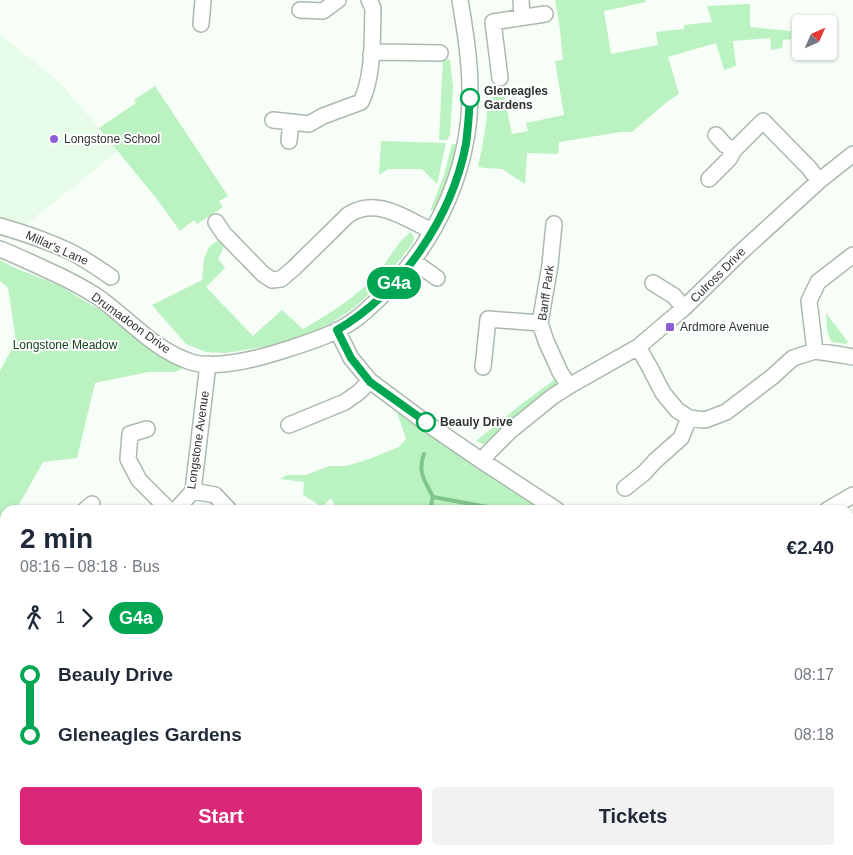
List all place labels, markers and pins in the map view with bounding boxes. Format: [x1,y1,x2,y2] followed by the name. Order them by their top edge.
[484,84,548,112] place label: Gleneagles Gardens
[460,88,480,108] marker: Gleneagles Gardens
[64,132,160,146] place label: Longstone School
[48,133,60,145] marker: Longstone School
[680,320,769,334] place label: Ardmore Avenue
[664,321,676,333] marker: Ardmore Avenue
[416,412,436,432] marker: Beauly Drive
[440,415,513,429] place label: Beauly Drive

